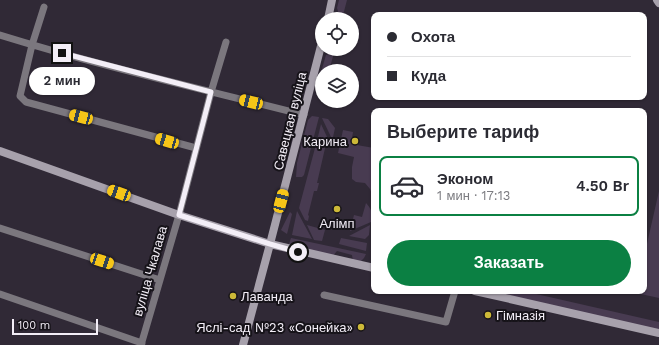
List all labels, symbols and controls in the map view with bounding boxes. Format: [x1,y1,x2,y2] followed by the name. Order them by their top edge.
[315,12,359,108] map controls
[315,12,359,56] button: locate
[411,28,455,46] text: Охота
[53,44,71,62] route end
[315,64,359,108] button: layers
[29,67,95,95] callout: 2 мин
[411,67,446,85] text: Куда
[271,70,310,172] street label: Савецкая вуліца
[43,73,81,88] text: 2 мин
[238,93,264,111] car
[68,108,94,126] car
[387,121,539,142] text: Выберите тариф
[154,132,180,150] car
[303,134,348,149] place label: Карина
[350,136,360,146] marker: Карина
[389,168,425,204] icon: car
[437,170,493,188] text: Эконом
[576,177,629,195] text: 4.50 Br
[106,183,132,203] car
[272,188,290,214] car
[437,188,510,203] text: 1 мин · 17:13
[332,204,342,214] marker: Алімп
[319,216,355,231] place label: Алімп
[130,223,170,318] street label: вуліца Чкалава
[387,240,631,286] button: Заказать
[289,243,307,261] route start
[89,252,115,270] car
[241,289,294,304] place label: Лаванда
[228,291,238,301] marker: Лаванда
[496,308,545,323] place label: Гімназія
[483,310,493,320] marker: Гімназія
[12,317,98,336] scale bar
[18,319,50,332] text: 100 m
[196,320,353,335] place label: Яслі-сад №23 «Сонейка»
[356,322,366,332] marker: Яслі-сад №23 «Сонейка»

